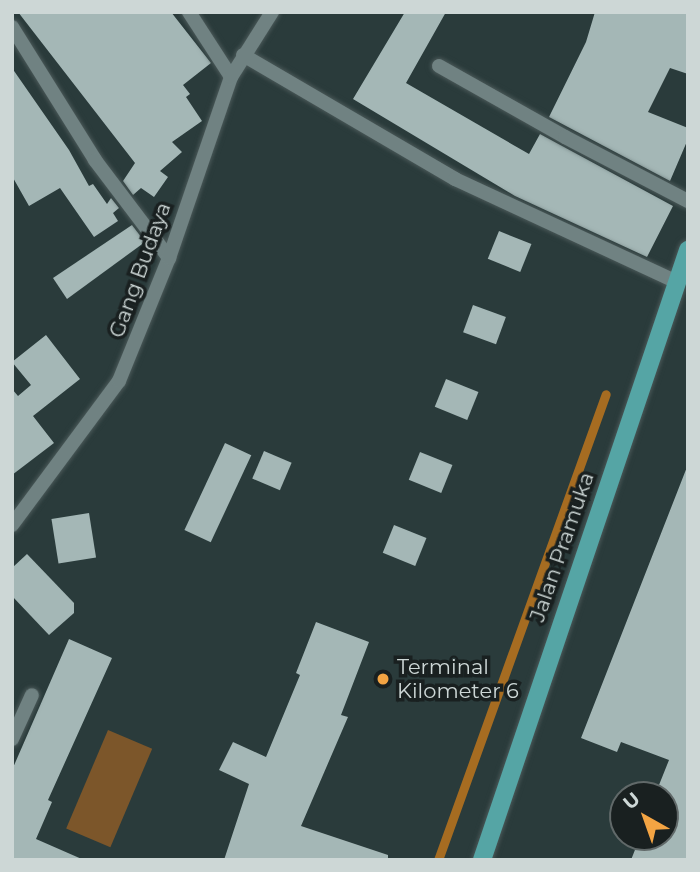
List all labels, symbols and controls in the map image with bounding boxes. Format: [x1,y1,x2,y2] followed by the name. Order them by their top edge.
[104,199,176,341] street label: Gang Budaya
[525,469,599,625] street label: Jalan Pramuka
[397,654,519,704] place label: Terminal Kilometer 6
[375,671,391,687] marker: Terminal Kilometer 6
[609,781,679,851] north arrow
[618,787,645,815] text: U

